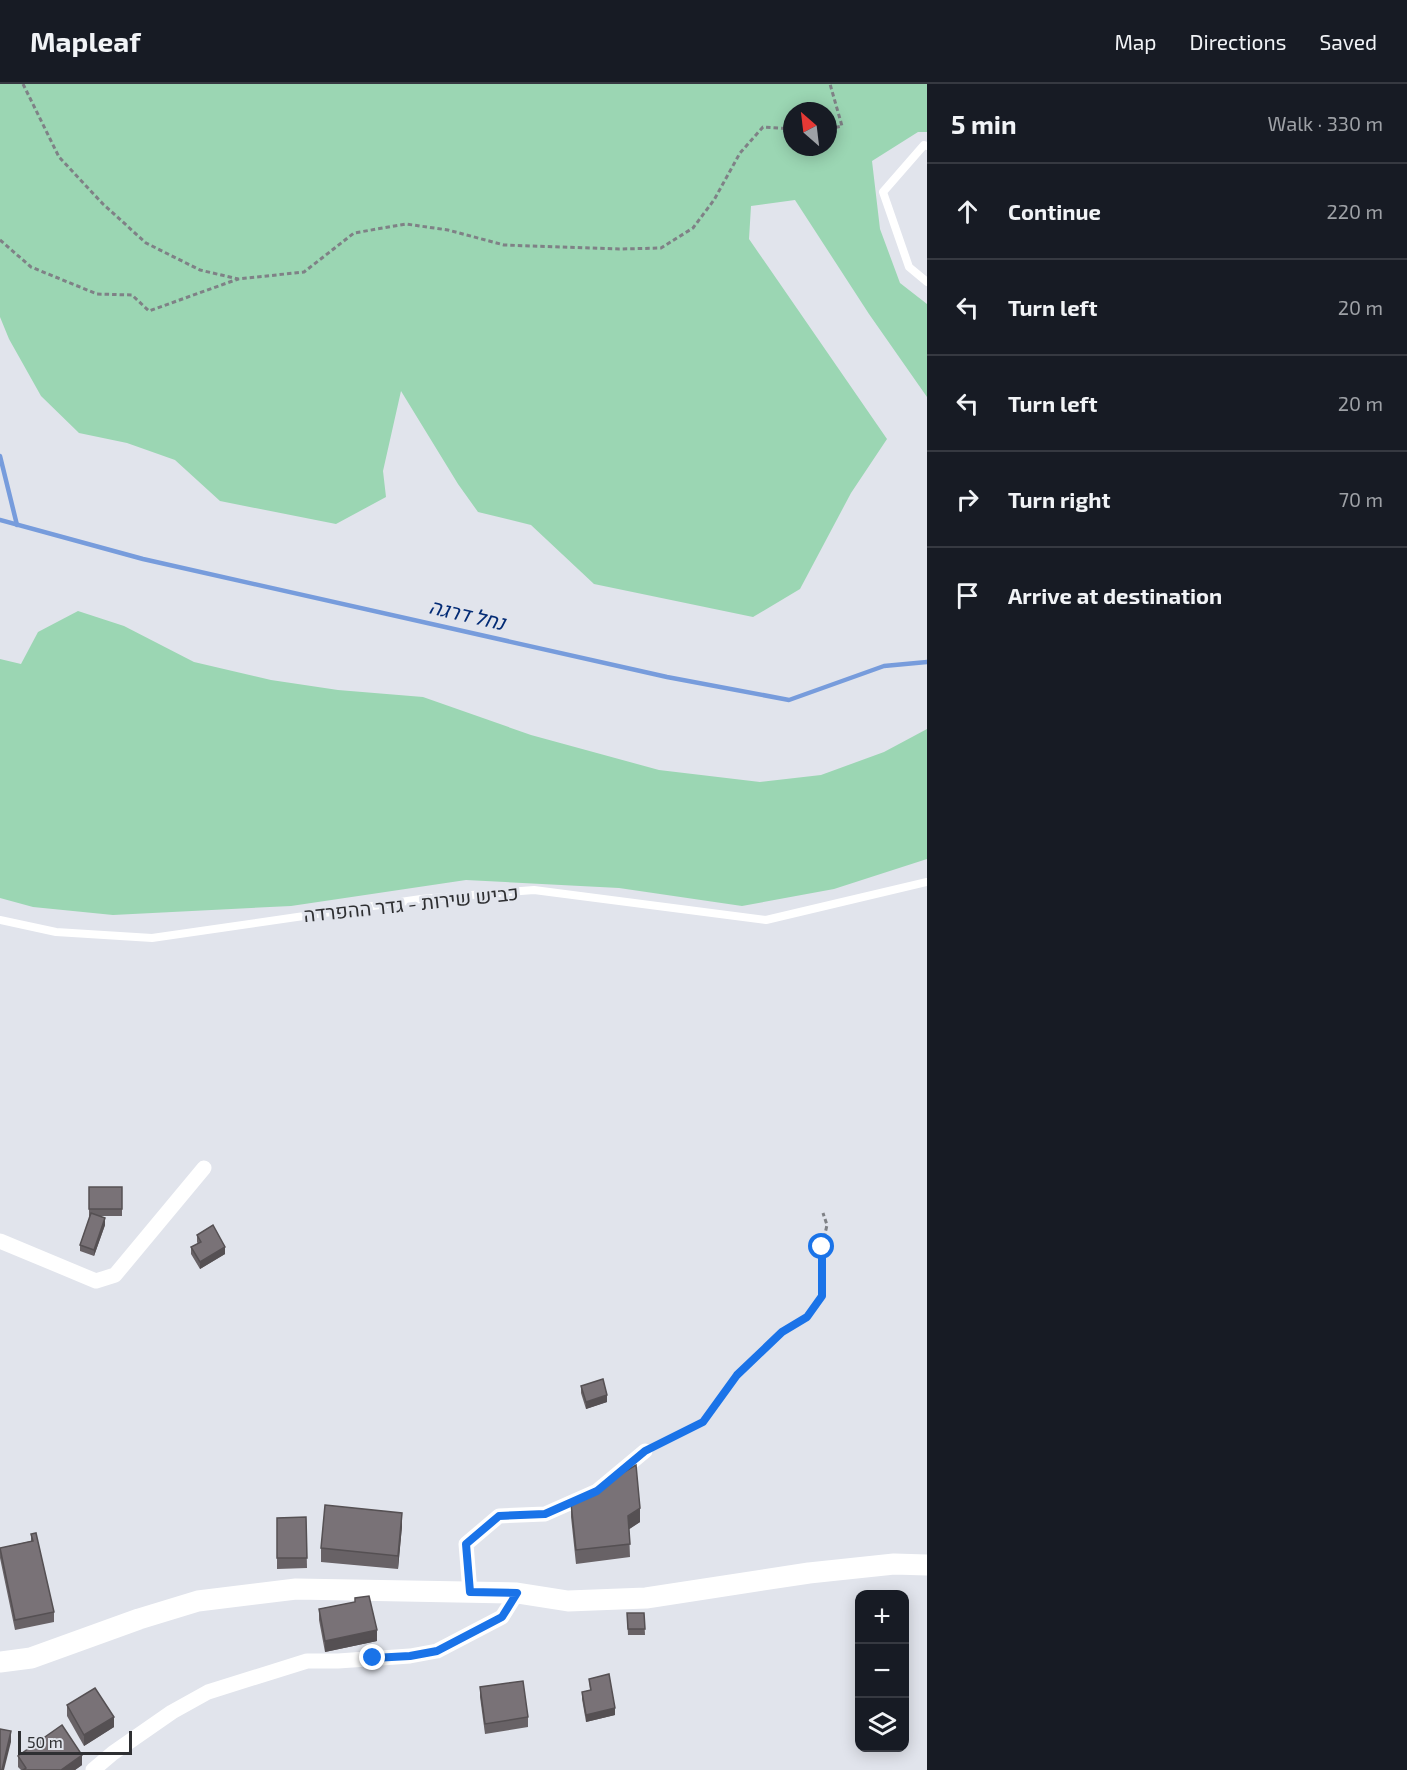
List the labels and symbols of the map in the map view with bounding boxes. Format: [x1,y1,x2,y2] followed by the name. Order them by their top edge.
[783,102,837,156] north arrow
[427,593,509,635] water label: נחל דרגה
[302,880,520,926] street label: כביש שירות - גדר ההפרדה
[808,1233,834,1259] route start
[359,1644,385,1670] route end
[18,1728,132,1756] scale bar

